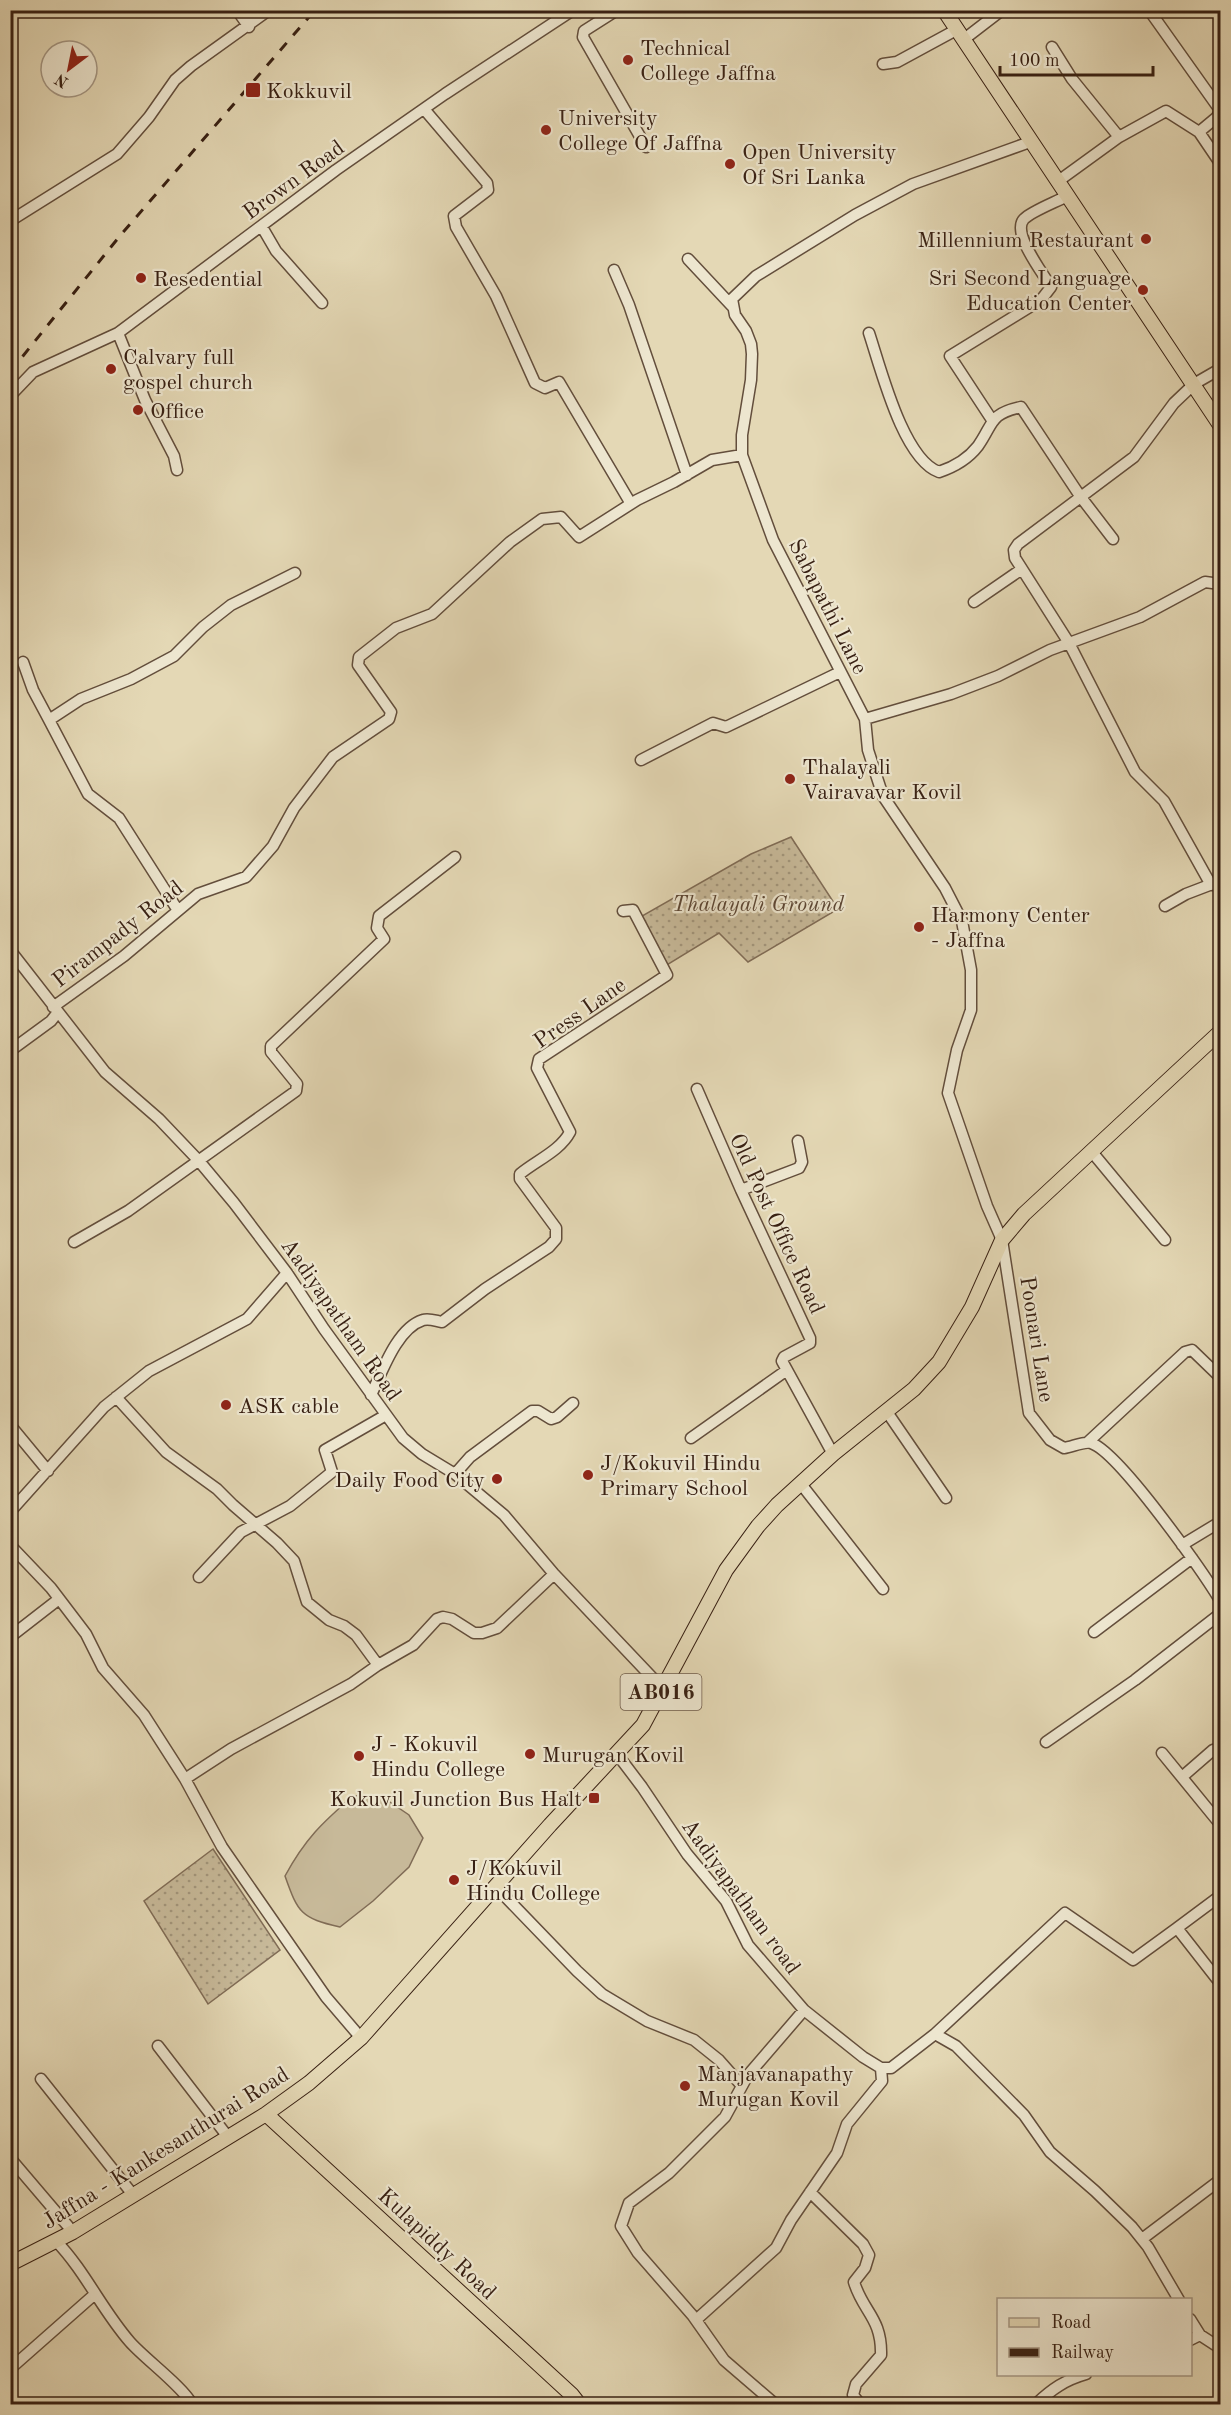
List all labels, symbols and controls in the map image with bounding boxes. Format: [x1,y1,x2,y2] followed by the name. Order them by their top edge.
[640,38,776,85] place label: Technical College Jaffna
[39,39,99,99] north arrow
[1000,39,1153,77] scale bar
[1009,52,1060,70] text: 100 m
[621,53,635,67] marker: Technical College Jaffna
[52,70,72,90] text: N
[244,81,262,99] marker: Kokkuvil
[266,81,352,103] place label: Kokkuvil
[558,108,723,155] place label: University College Of Jaffna
[539,123,553,137] marker: University College Of Jaffna
[240,137,349,224] street label: Brown Road
[742,142,897,189] place label: Open University Of Sri Lanka
[723,157,737,171] marker: Open University Of Sri Lanka
[917,230,1134,252] place label: Millennium Restaurant
[1139,232,1153,246] marker: Millennium Restaurant
[928,268,1131,315] place label: Sri Second Language Education Center
[153,269,263,291] place label: Resedential
[134,271,148,285] marker: Resedential
[1136,283,1150,297] marker: Sri Second Language Education Center
[123,347,253,394] place label: Calvary full gospel church
[104,362,118,376] marker: Calvary full gospel church
[150,401,204,423] place label: Office
[131,403,145,417] marker: Office
[784,536,871,678] street label: Sabapathi Lane
[802,757,962,804] place label: Thalayali Vairavavar Kovil
[783,772,797,786] marker: Thalayali Vairavavar Kovil
[49,877,188,992] street label: Pirampady Road
[672,894,844,916] park label: Thalayali Ground
[931,905,1090,952] place label: Harmony Center - Jaffna
[912,920,926,934] marker: Harmony Center - Jaffna
[530,974,630,1053] street label: Press Lane
[725,1130,828,1317] street label: Old Post Office Road
[276,1235,405,1405] street label: Aadiyapatham Road
[1015,1275,1057,1404] street label: Poonari Lane
[238,1396,339,1418] place label: ASK cable
[219,1398,233,1412] marker: ASK cable
[600,1453,761,1500] place label: J/Kokuvil Hindu Primary School
[581,1468,595,1482] marker: J/Kokuvil Hindu Primary School
[334,1470,485,1492] place label: Daily Food City
[490,1472,504,1486] marker: Daily Food City
[620,1674,702,1710] road number: AB016
[371,1734,505,1781] place label: J - Kokuvil Hindu College
[542,1745,684,1767] place label: Murugan Kovil
[523,1747,537,1761] marker: Murugan Kovil
[352,1749,366,1763] marker: J - Kokuvil Hindu College
[329,1789,582,1811] place label: Kokuvil Junction Bus Halt
[587,1791,601,1805] marker: Kokuvil Junction Bus Halt
[677,1816,804,1979] street label: Aadiyapatham road
[466,1858,600,1905] place label: J/Kokuvil Hindu College
[447,1873,461,1887] marker: J/Kokuvil Hindu College
[39,2064,293,2234] street label: Jaffna - Kankesanthurai Road
[697,2064,854,2111] place label: Manjavanapathy Murugan Kovil
[678,2079,692,2093] marker: Manjavanapathy Murugan Kovil
[373,2184,500,2304] street label: Kulapiddy Road
[997,2298,1192,2376] legend
[1051,2314,1091,2332] text: Road
[1051,2344,1114,2362] text: Railway

